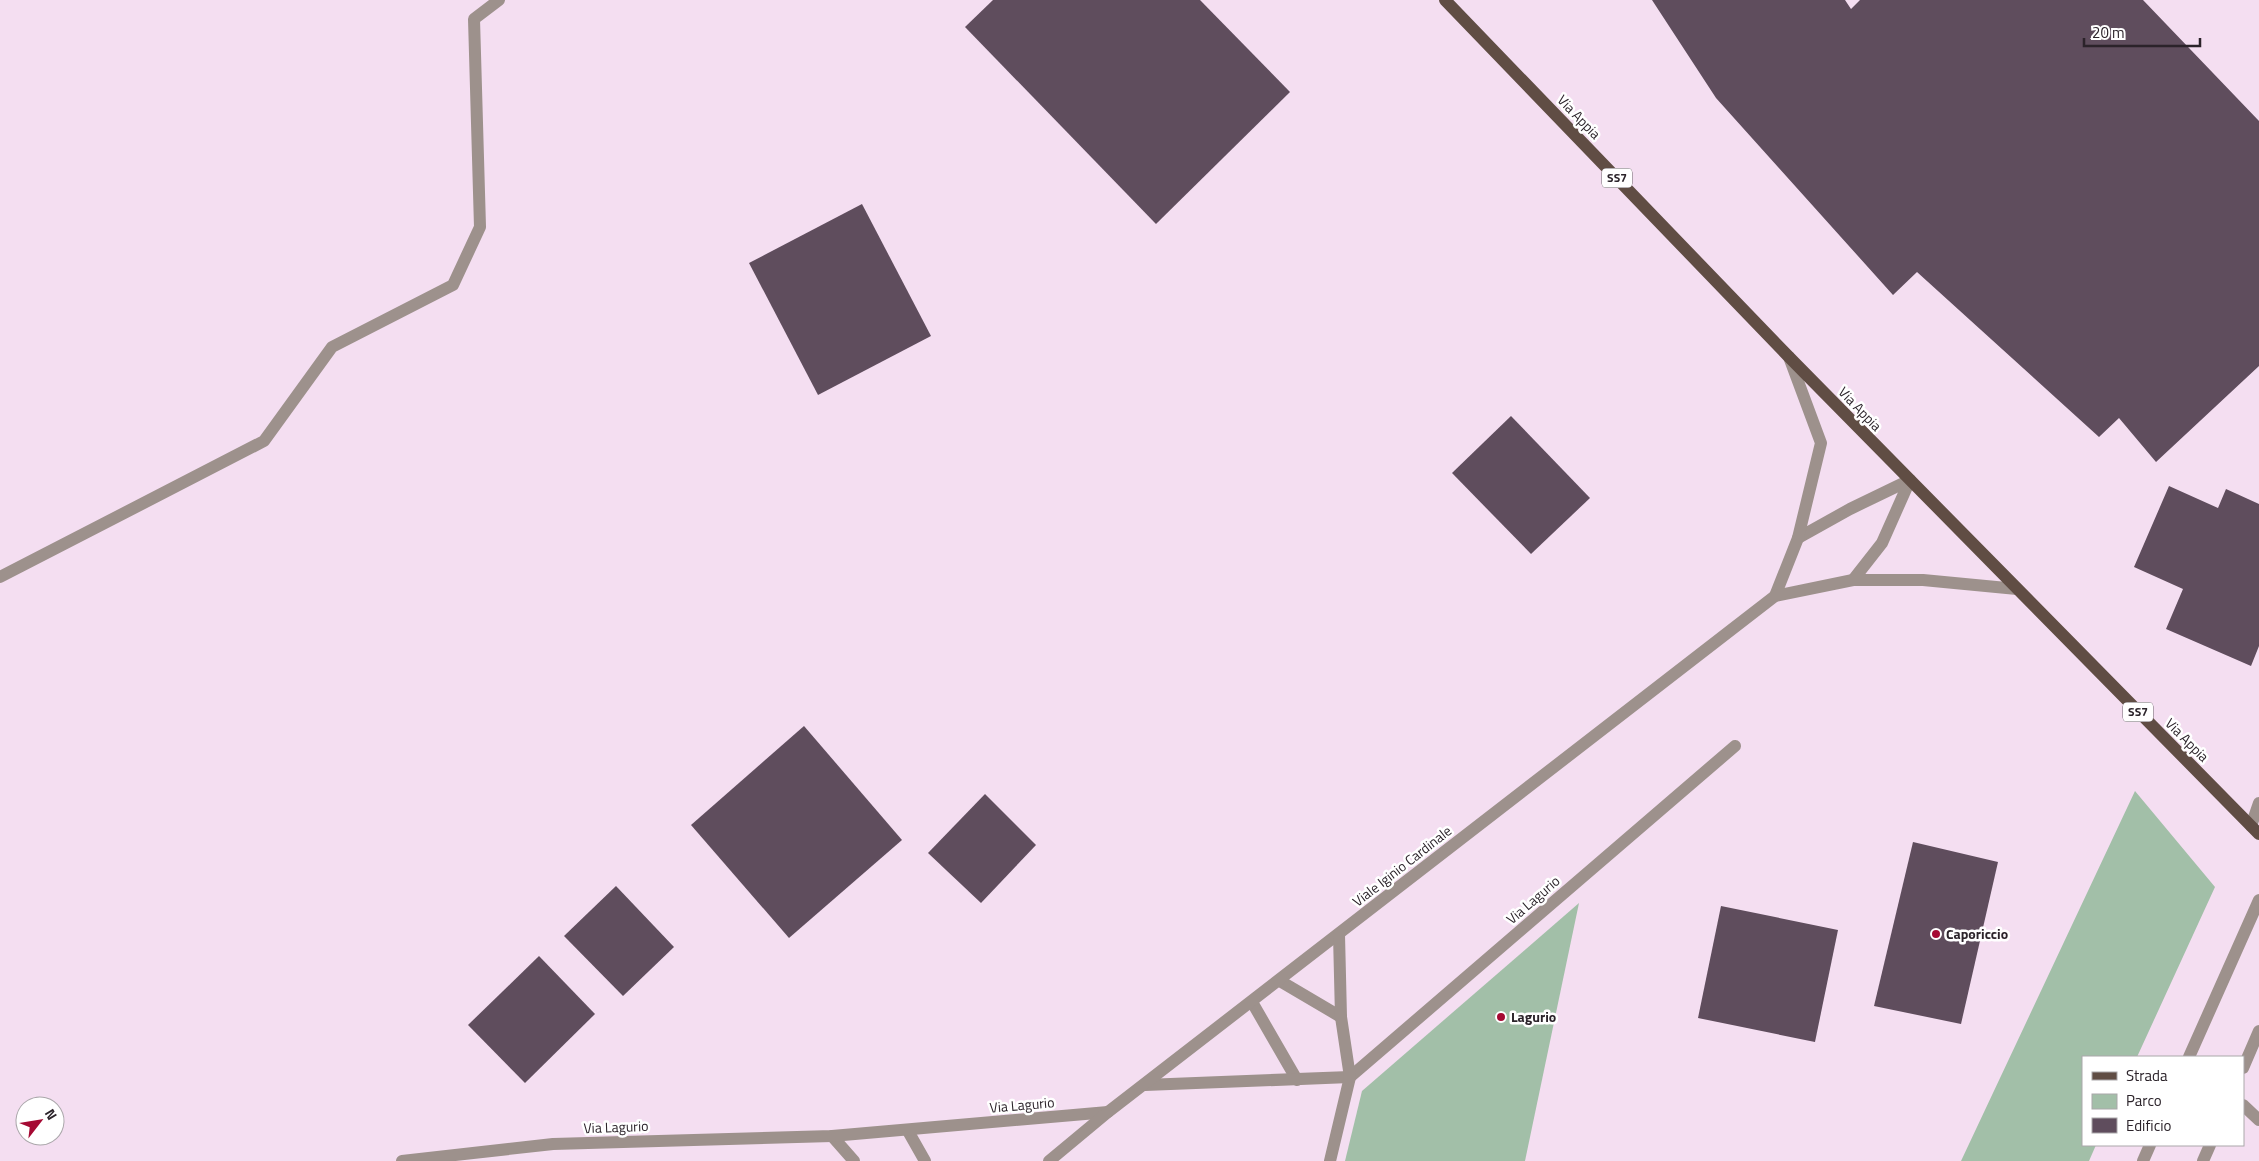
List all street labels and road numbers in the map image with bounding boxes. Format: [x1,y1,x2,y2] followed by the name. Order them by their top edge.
[1553,90,1606,144] street label: Via Appia
[1602,168,1632,188] road number: SS7
[1834,382,1887,436] street label: Via Appia
[2123,702,2153,722] road number: SS7
[2161,713,2214,766] street label: Via Appia
[1348,820,1456,911] street label: Viale Iginio Cardinale
[1501,870,1564,929] street label: Via Lagurio
[989,1091,1055,1118] street label: Via Lagurio
[583,1115,649,1138] street label: Via Lagurio

